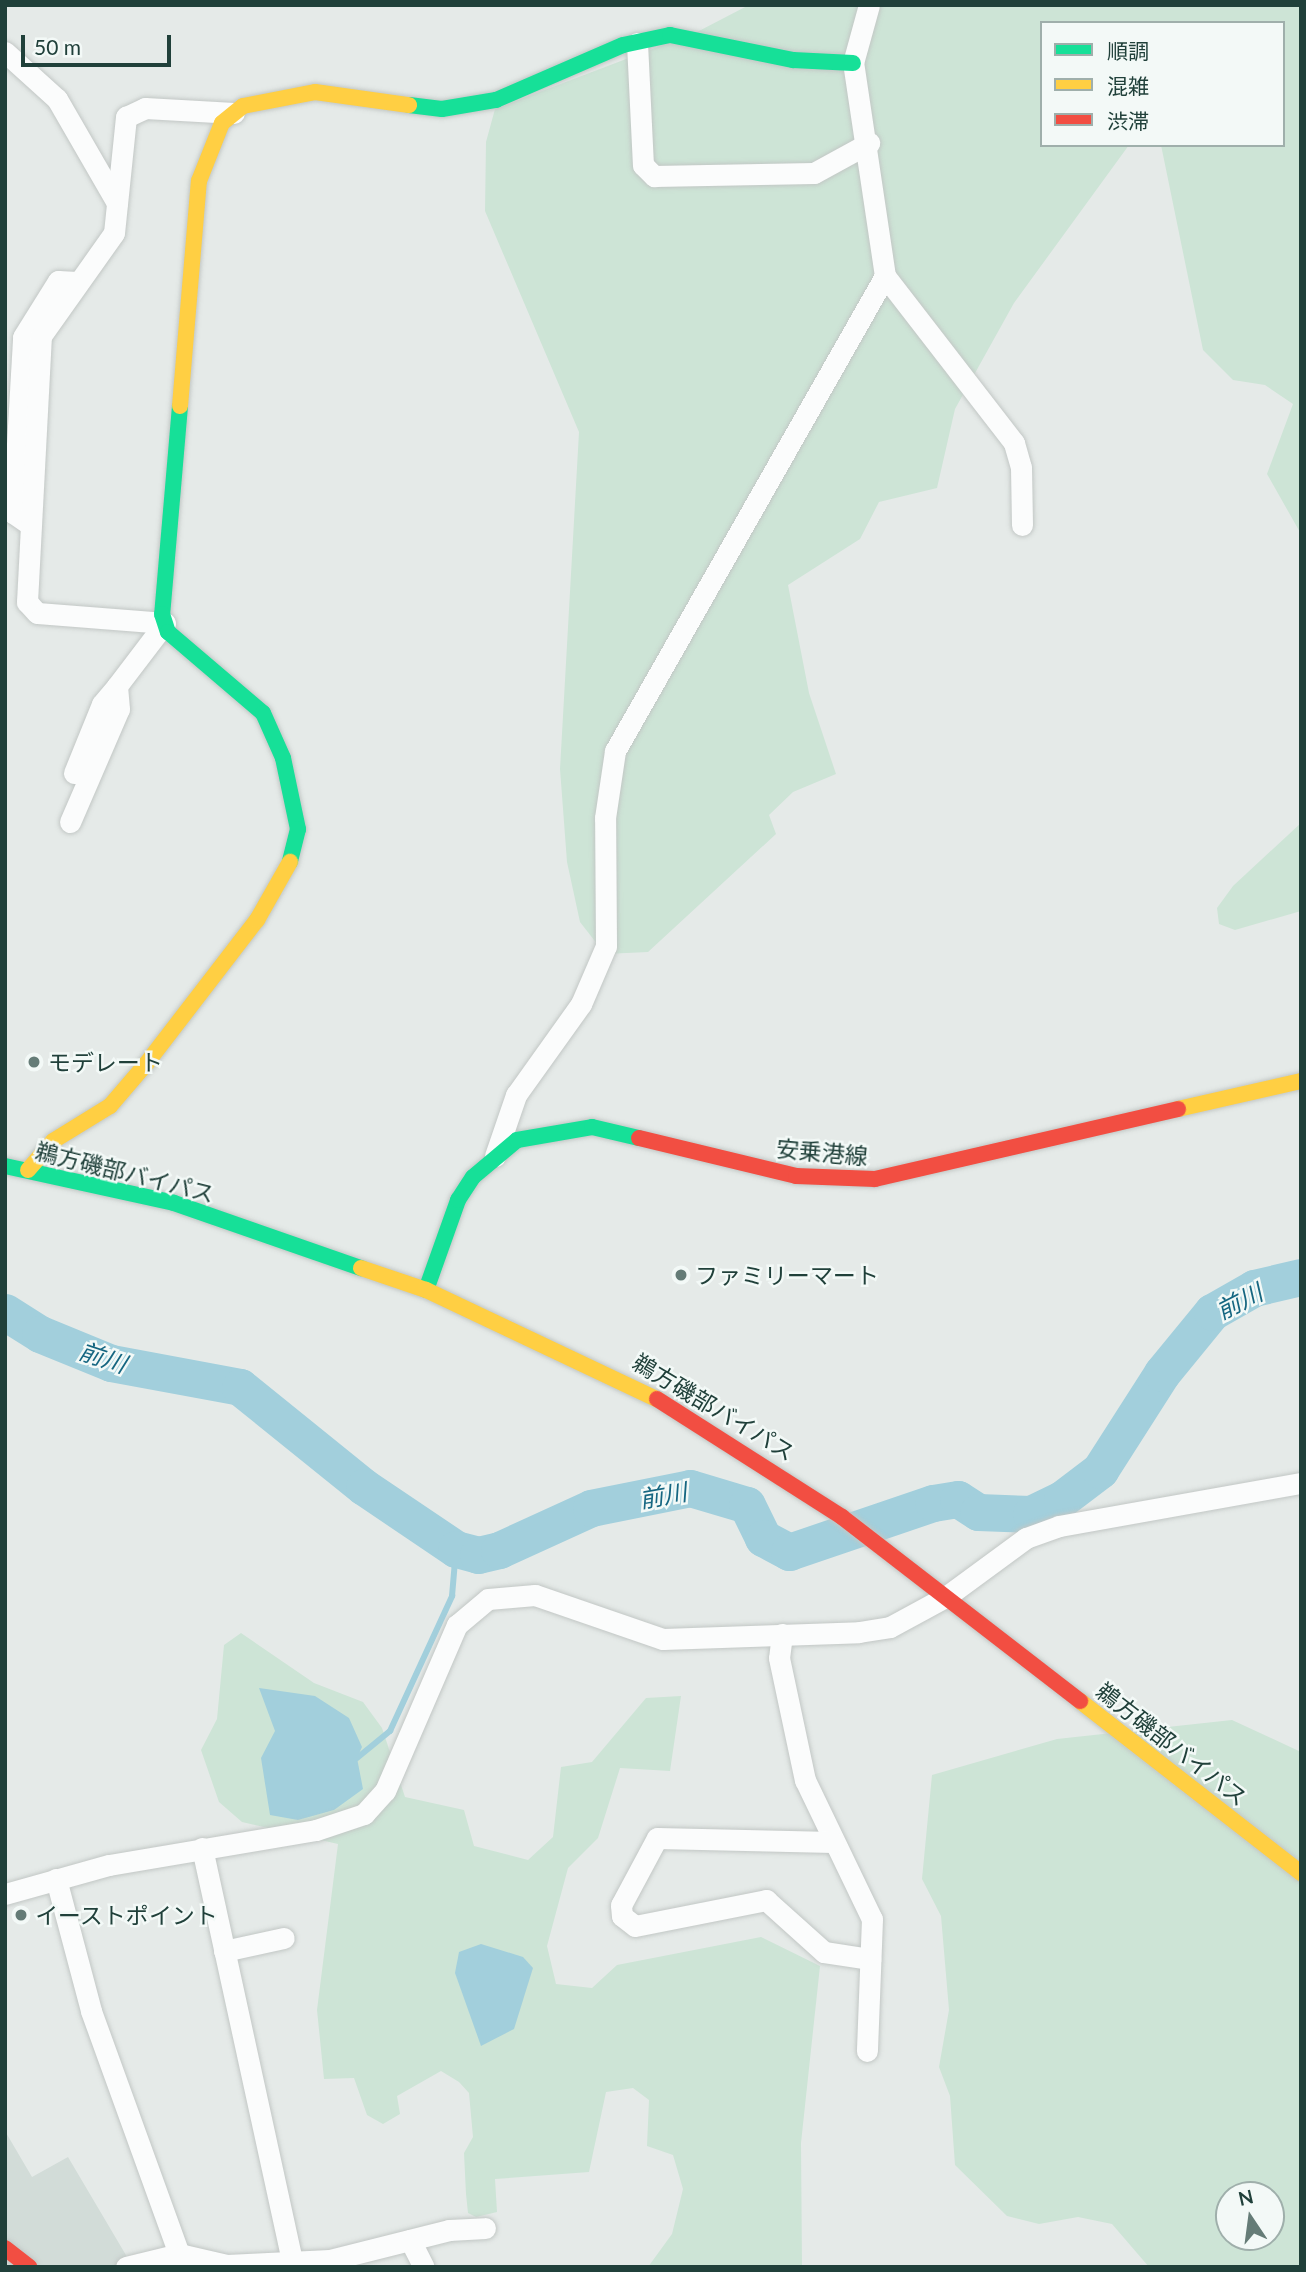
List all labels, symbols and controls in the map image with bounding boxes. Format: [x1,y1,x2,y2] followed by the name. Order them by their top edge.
[24,21,175,65] scale bar
[1040,21,1285,147] legend
[34,34,81,59] text: 50 m
[1107,38,1149,63] text: 順調
[1107,73,1149,98] text: 混雑
[1107,108,1149,133] text: 渋滞
[48,1048,163,1076] place label: モデレート
[26,1054,42,1070] marker: モデレート
[775,1134,869,1170] street label: 安乗港線
[32,1136,218,1208] street label: 鵜方磯部バイパス
[695,1261,879,1289] place label: ファミリーマート
[673,1267,689,1283] marker: ファミリーマート
[1211,1277,1267,1325] water label: 前川
[76,1336,130,1378] water label: 前川
[628,1348,800,1466] street label: 鵜方磯部バイパス
[637,1477,689,1513] water label: 前川
[1091,1676,1253,1812] street label: 鵜方磯部バイパス
[35,1901,219,1929] place label: イーストポイント
[13,1907,29,1923] marker: イーストポイント
[1215,2181,1285,2251] north arrow
[1236,2184,1255,2210] text: N

